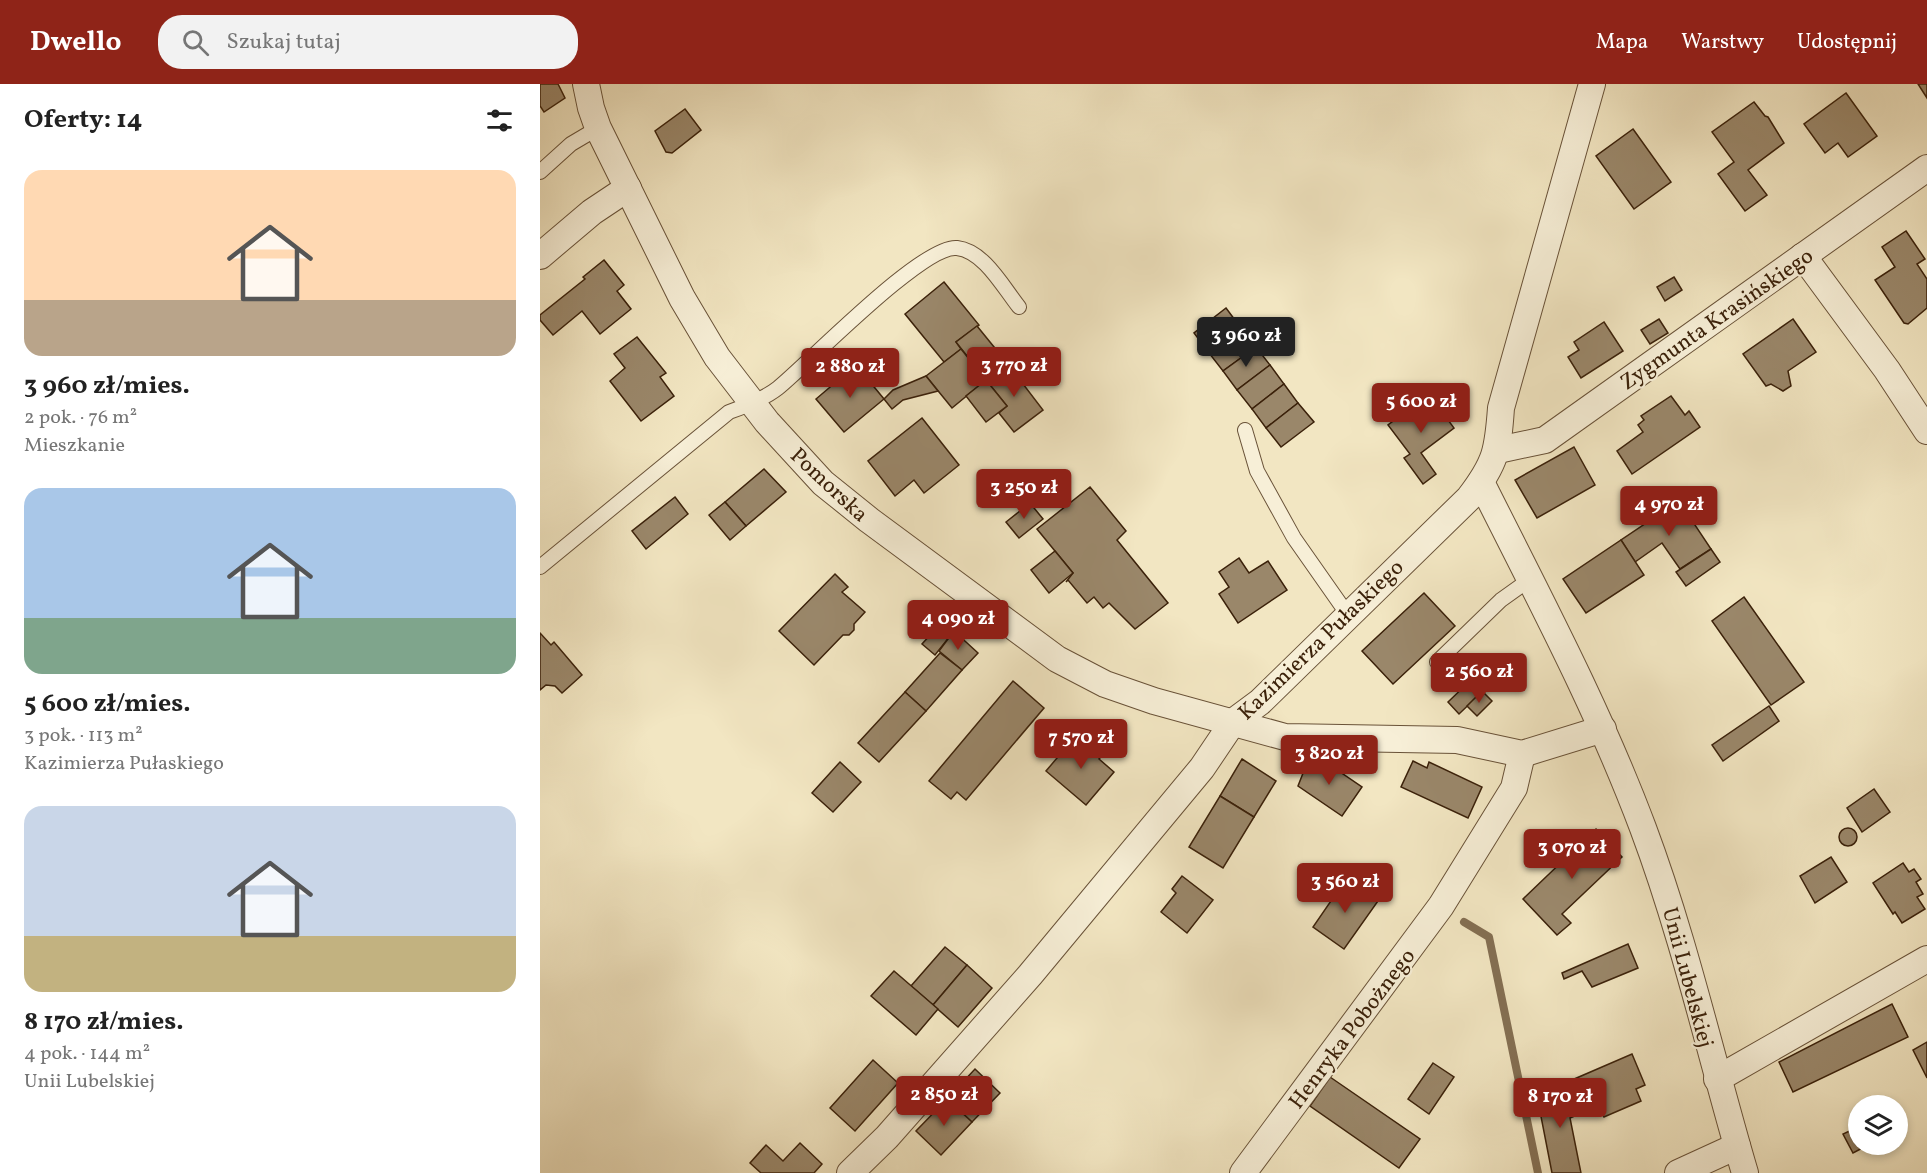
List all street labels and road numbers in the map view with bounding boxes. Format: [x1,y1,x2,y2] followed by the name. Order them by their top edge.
[1614,241,1820,399] street label: Zygmunta Krasińskiego
[782,441,874,530] street label: Pomorska
[1232,553,1412,728] street label: Kazimierza Pułaskiego
[1653,904,1720,1051] street label: Unii Lubelskiej
[1282,943,1424,1116] street label: Henryka Pobożnego

